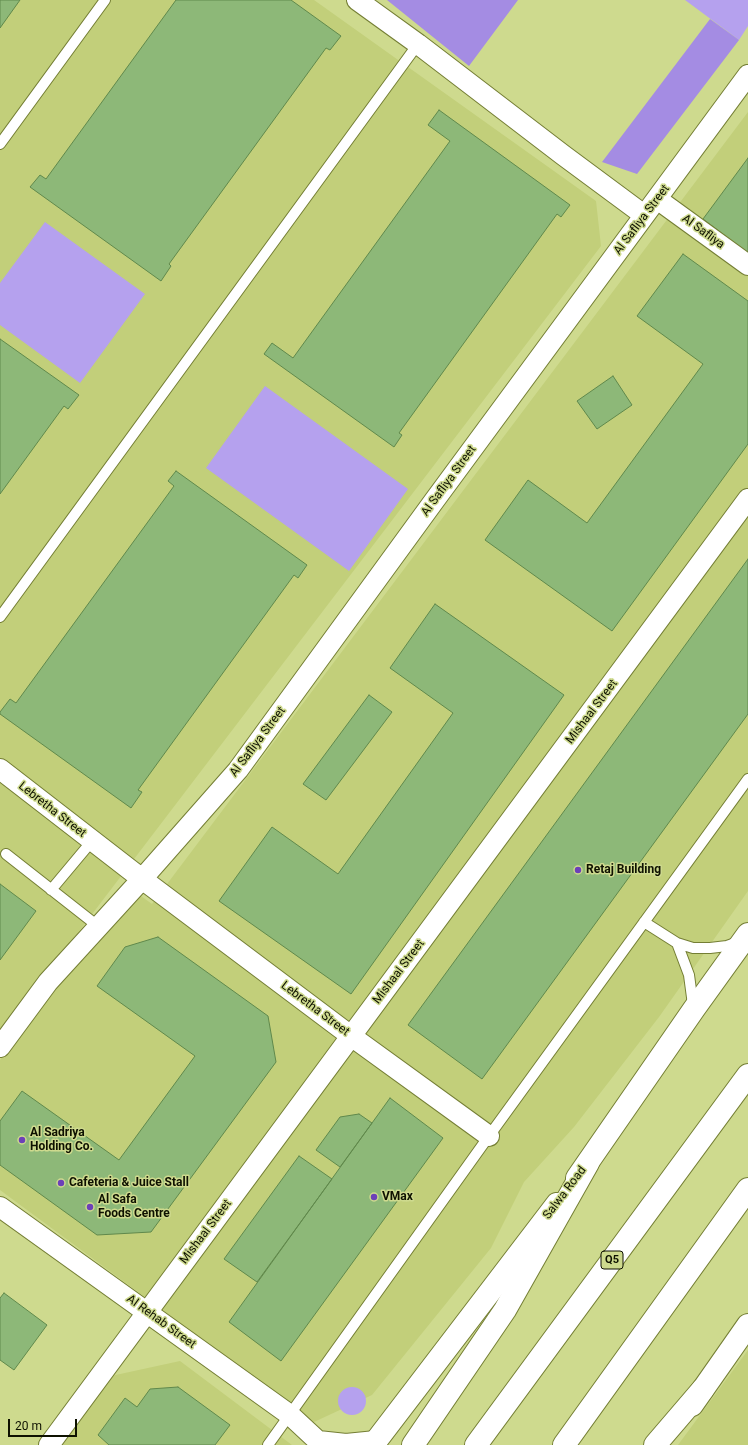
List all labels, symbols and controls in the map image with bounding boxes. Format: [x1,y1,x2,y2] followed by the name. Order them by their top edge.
[611,182,673,258] street label: Al Safliya Street
[679,212,727,252] street label: Al Safliya
[419,443,479,519] street label: Al Safliya Street
[563,677,621,747] street label: Mishaal Street
[227,704,289,780] street label: Al Safliya Street
[15,779,89,841] street label: Lebretha Street
[586,863,661,877] place label: Retaj Building
[573,865,583,875] marker: Retaj Building
[370,937,428,1007] street label: Mishaal Street
[278,979,352,1039] street label: Lebretha Street
[30,1126,93,1154] place label: Al Sadriya Holding Co.
[17,1135,27,1145] marker: Al Sadriya Holding Co.
[540,1164,590,1222] street label: Salwa Road
[69,1176,189,1190] place label: Cafeteria & Juice Stall
[56,1178,66,1188] marker: Cafeteria & Juice Stall
[382,1190,413,1204] place label: VMax
[369,1192,379,1202] marker: VMax
[98,1193,170,1221] place label: Al Safa Foods Centre
[177,1197,235,1267] street label: Mishaal Street
[85,1202,95,1212] marker: Al Safa Foods Centre
[601,1251,623,1269] road number: Q5
[124,1292,198,1352] street label: Al Rehab Street
[10,1411,79,1437] scale bar
[15,1419,42,1433] text: 20 m

